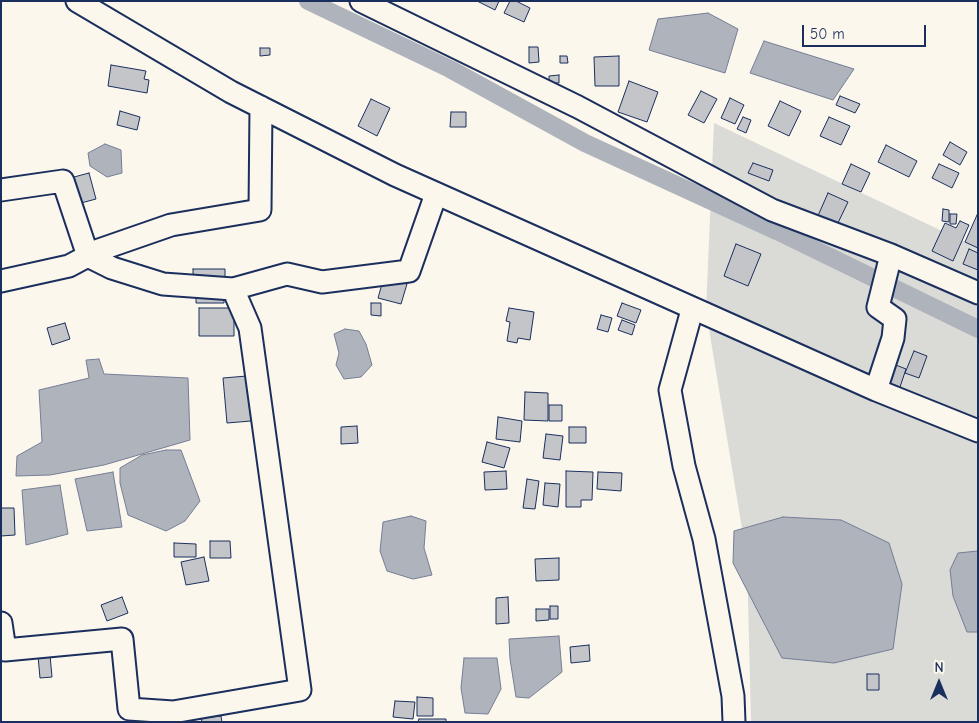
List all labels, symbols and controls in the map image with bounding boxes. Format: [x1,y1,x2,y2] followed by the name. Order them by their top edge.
[804,15,928,47] scale bar
[810,25,845,43] text: 50 m
[914,658,964,708] north arrow
[934,659,944,676] text: N

